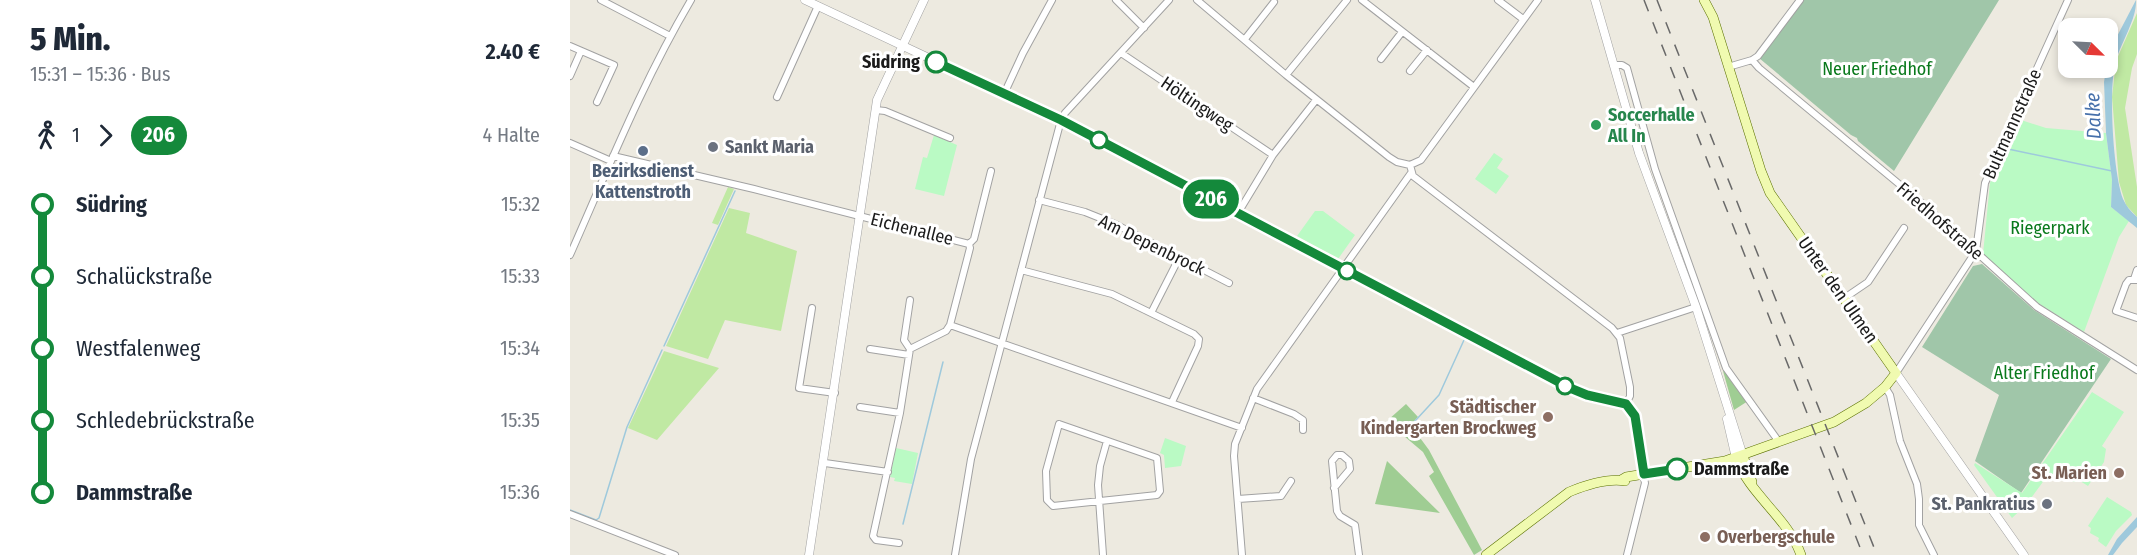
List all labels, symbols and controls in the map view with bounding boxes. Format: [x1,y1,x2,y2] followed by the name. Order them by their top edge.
[2058,18,2118,78] north arrow
[2058,18,2118,78] map controls
[30,19,110,59] text: 5 Min.
[486,38,540,65] text: 2.40 €
[862,51,920,73] place label: Südring
[925,51,947,73] marker: Südring
[1822,58,1933,80] park label: Neuer Friedhof
[30,62,171,86] text: 15:31 – 15:36 · Bus
[1978,65,2046,182] street label: Bultmannstraße
[1157,72,1238,137] street label: Höltingweg
[2080,92,2106,140] water label: Dalke
[1607,104,1695,147] place label: Soccerhalle All In
[1589,118,1603,132] marker: Soccerhalle All In
[30,119,63,152] icon: walk
[89,119,122,152] icon: forward
[143,122,175,148] text: 206
[72,123,80,147] text: 1
[483,123,540,147] text: 4 Halte
[1090,131,1108,149] unlabelled marker
[725,136,814,158] place label: Sankt Maria
[706,140,720,154] marker: Sankt Maria
[636,144,650,158] marker: Bezirksdienst Kattenstroth
[592,160,695,203] place label: Bezirksdienst Kattenstroth
[1892,177,1988,265] street label: Friedhofstraße
[1176,180,1246,218] line badge: 206
[1195,186,1227,212] text: 206
[76,191,147,218] text: Südring
[501,192,540,216] text: 15:32
[868,208,956,250] street label: Eichenallee
[1095,210,1209,281] street label: Am Depenbrock
[2010,217,2090,239] park label: Riegerpark
[1793,233,1883,347] street label: Unter den Ulmen
[1338,262,1356,280] unlabelled marker
[76,263,212,290] text: Schalückstraße
[501,264,540,288] text: 15:33
[76,335,200,362] text: Westfalenweg
[500,336,540,360] text: 15:34
[1994,362,2096,384] park label: Alter Friedhof
[1556,377,1574,395] unlabelled marker
[1361,396,1536,439] place label: Städtischer Kindergarten Brockweg
[76,407,255,434] text: Schledebrückstraße
[500,408,540,432] text: 15:35
[1541,410,1555,424] marker: Städtischer Kindergarten Brockweg
[1666,458,1688,480] marker: Dammstraße
[1694,458,1789,480] place label: Dammstraße
[2032,462,2107,484] place label: St. Marien
[2112,466,2126,480] marker: St. Marien
[76,479,192,506] text: Dammstraße
[500,480,540,504] text: 15:36
[1932,493,2035,515] place label: St. Pankratius
[2040,497,2054,511] marker: St. Pankratius
[1717,526,1835,548] place label: Overbergschule
[1698,530,1712,544] marker: Overbergschule

